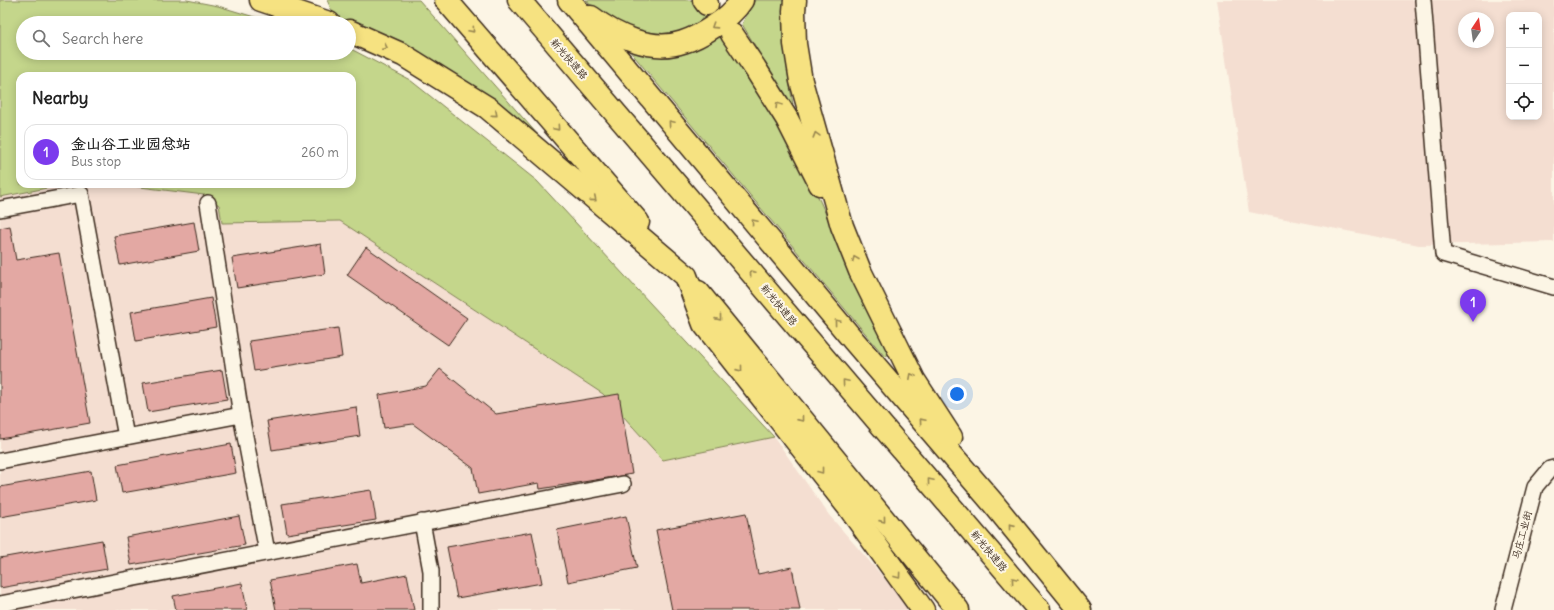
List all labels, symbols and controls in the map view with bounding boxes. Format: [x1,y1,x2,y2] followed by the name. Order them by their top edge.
[1458,12,1494,48] north arrow
[1506,12,1542,120] map controls
[1506,12,1542,48] button: +
[16,16,356,60] search box
[711,21,718,29] one-way arrow
[467,25,474,32] one-way arrow
[30,27,52,49] icon: search
[62,29,143,48] text: Search here
[548,36,590,82] street label: 新光快速路
[380,42,388,50] one-way arrow
[1506,48,1542,84] button: −
[1506,84,1542,120] button: locate
[32,87,88,109] text: Nearby
[775,102,783,109] one-way arrow
[491,110,498,117] one-way arrow
[668,120,675,127] one-way arrow
[552,123,559,131] one-way arrow
[812,132,821,139] one-way arrow
[71,134,191,153] text: 金山谷工业园总站
[43,144,49,161] text: 1
[301,144,339,161] text: 260 m
[71,153,121,170] text: Bus stop
[590,194,597,201] one-way arrow
[752,220,759,227] one-way arrow
[852,256,860,263] one-way arrow
[750,270,757,277] one-way arrow
[758,282,800,328] street label: 新光快速路
[1460,289,1486,322] pin: 1
[715,313,722,320] one-way arrow
[835,319,842,327] one-way arrow
[736,365,743,372] one-way arrow
[910,373,917,380] one-way arrow
[843,380,850,387] one-way arrow
[947,384,967,404] your location
[797,414,804,421] one-way arrow
[919,418,927,426] one-way arrow
[816,467,823,474] one-way arrow
[927,479,934,486] one-way arrow
[1509,509,1535,561] street label: 马庄工业街
[879,515,886,522] one-way arrow
[1009,523,1016,530] one-way arrow
[968,528,1010,574] street label: 新光快速路
[893,572,901,579] one-way arrow
[1012,578,1019,585] one-way arrow

